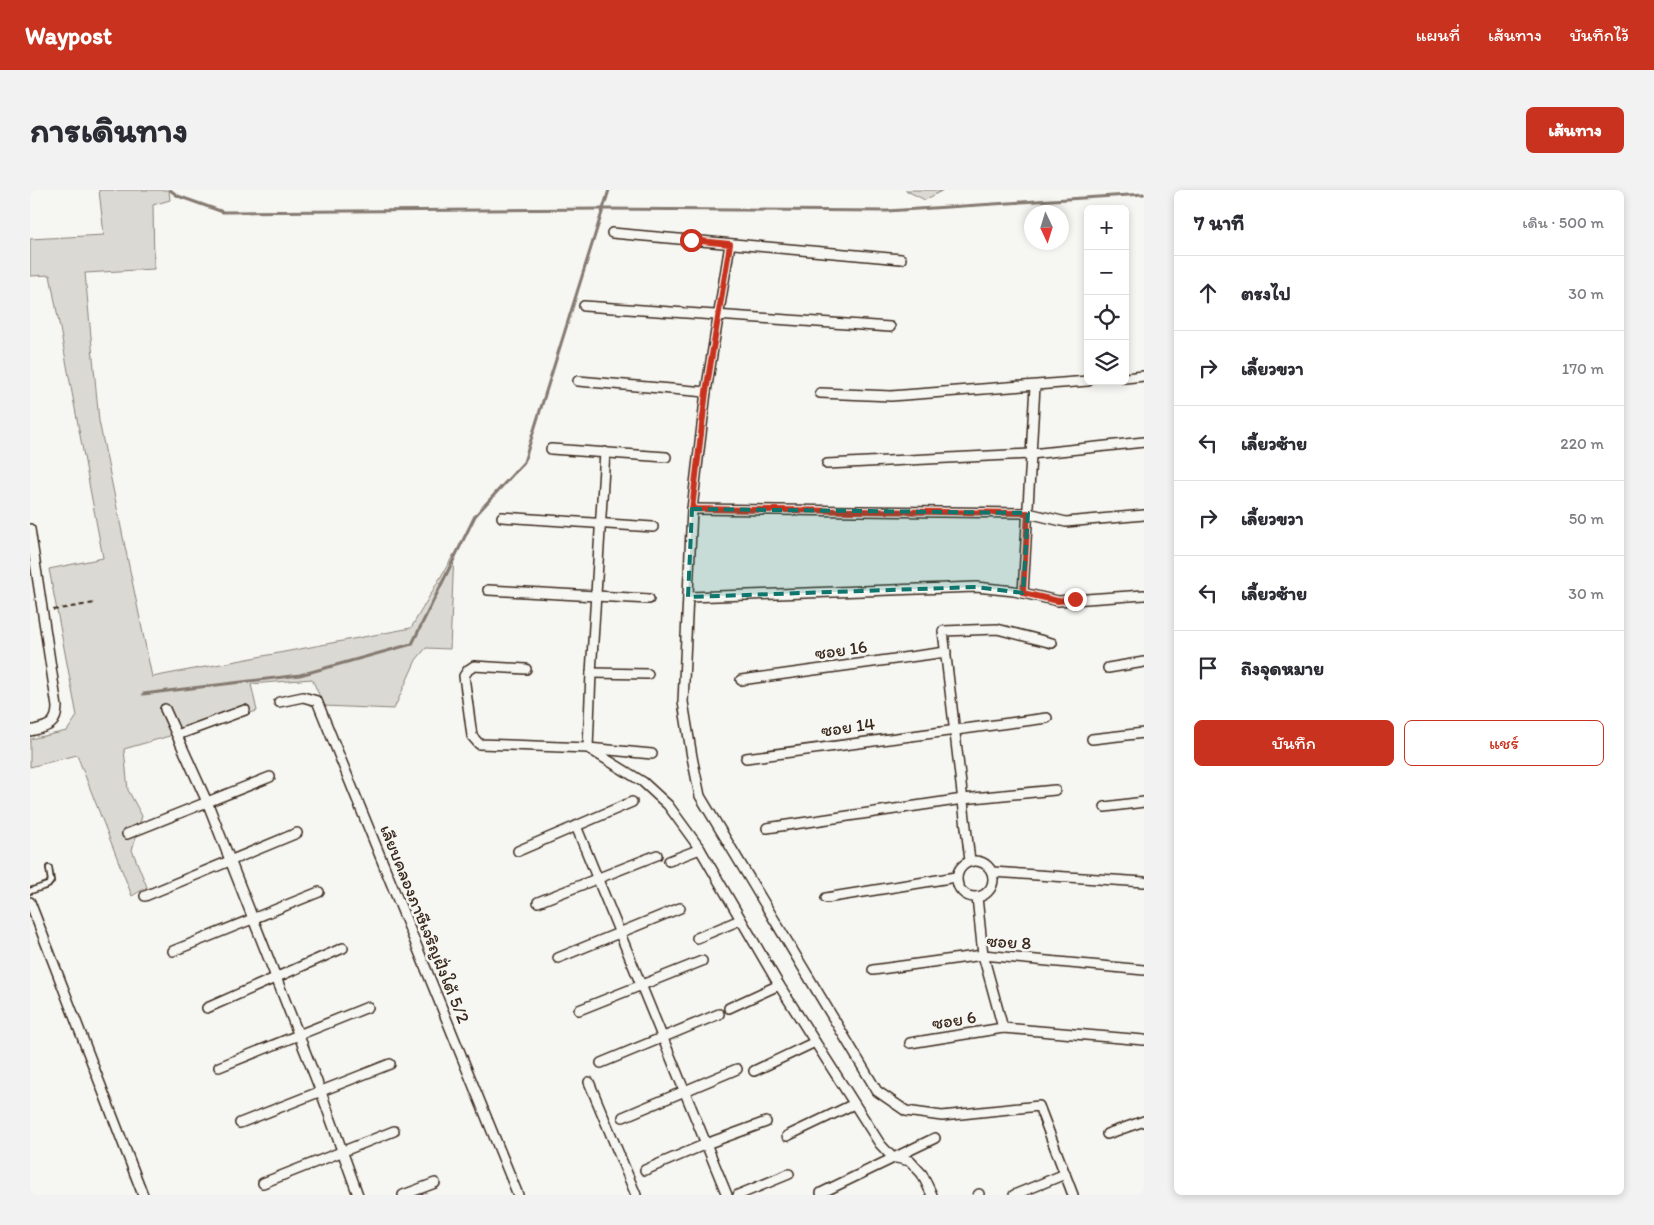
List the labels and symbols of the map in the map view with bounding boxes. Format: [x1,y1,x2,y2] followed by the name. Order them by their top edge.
[1024,205,1069,250] north arrow
[680,229,703,252] route start
[1064,588,1087,611] route end
[813,635,869,665] street label: ซอย 16
[820,712,876,742] street label: ซอย 14
[375,821,476,1027] street label: เลียบคลองภาษีเจริญฝั่งใต้ 5/2
[986,929,1032,955] street label: ซอย 8
[930,1006,978,1034] street label: ซอย 6

